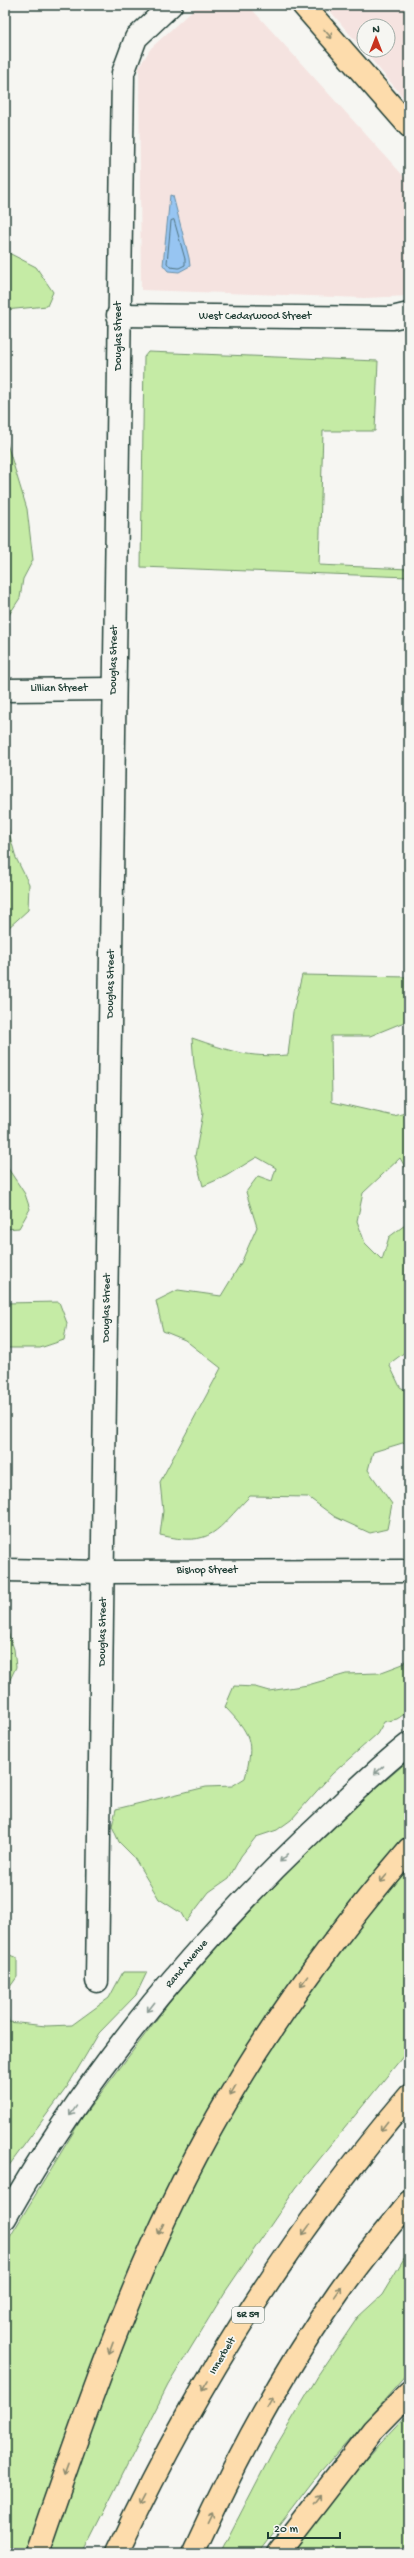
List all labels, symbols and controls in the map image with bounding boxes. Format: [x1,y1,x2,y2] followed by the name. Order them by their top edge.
[356,18,396,58] north arrow
[372,24,380,36] text: N
[324,29,333,40] one-way arrow
[113,300,125,371] street label: Douglas Street
[199,311,313,323] street label: West Cedarwood Street
[107,624,121,696] street label: Douglas Street
[31,683,89,695] street label: Lillian Street
[104,948,118,1020] street label: Douglas Street
[100,1272,114,1344] street label: Douglas Street
[175,1565,239,1577] street label: Bishop Street
[96,1596,110,1668] street label: Douglas Street
[374,1765,385,1774] one-way arrow
[280,1853,290,1862] one-way arrow
[379,1873,388,1884] one-way arrow
[163,1937,211,1991] street label: Rand Avenue
[300,1976,308,1987] one-way arrow
[147,2002,155,2013] one-way arrow
[229,2084,237,2096] one-way arrow
[69,2105,77,2116] one-way arrow
[380,2121,389,2132] one-way arrow
[157,2222,164,2234] one-way arrow
[302,2224,310,2235] one-way arrow
[334,2287,343,2298] one-way arrow
[232,2307,264,2323] road number: SR 59
[207,2334,239,2377] street label: Innerbelt
[106,2342,114,2354] one-way arrow
[200,2380,208,2392] one-way arrow
[267,2397,275,2409] one-way arrow
[61,2464,69,2476] one-way arrow
[138,2494,146,2506] one-way arrow
[313,2494,322,2505] one-way arrow
[207,2512,214,2524] one-way arrow
[268,2514,340,2540] scale bar
[274,2523,299,2537] text: 20 m

